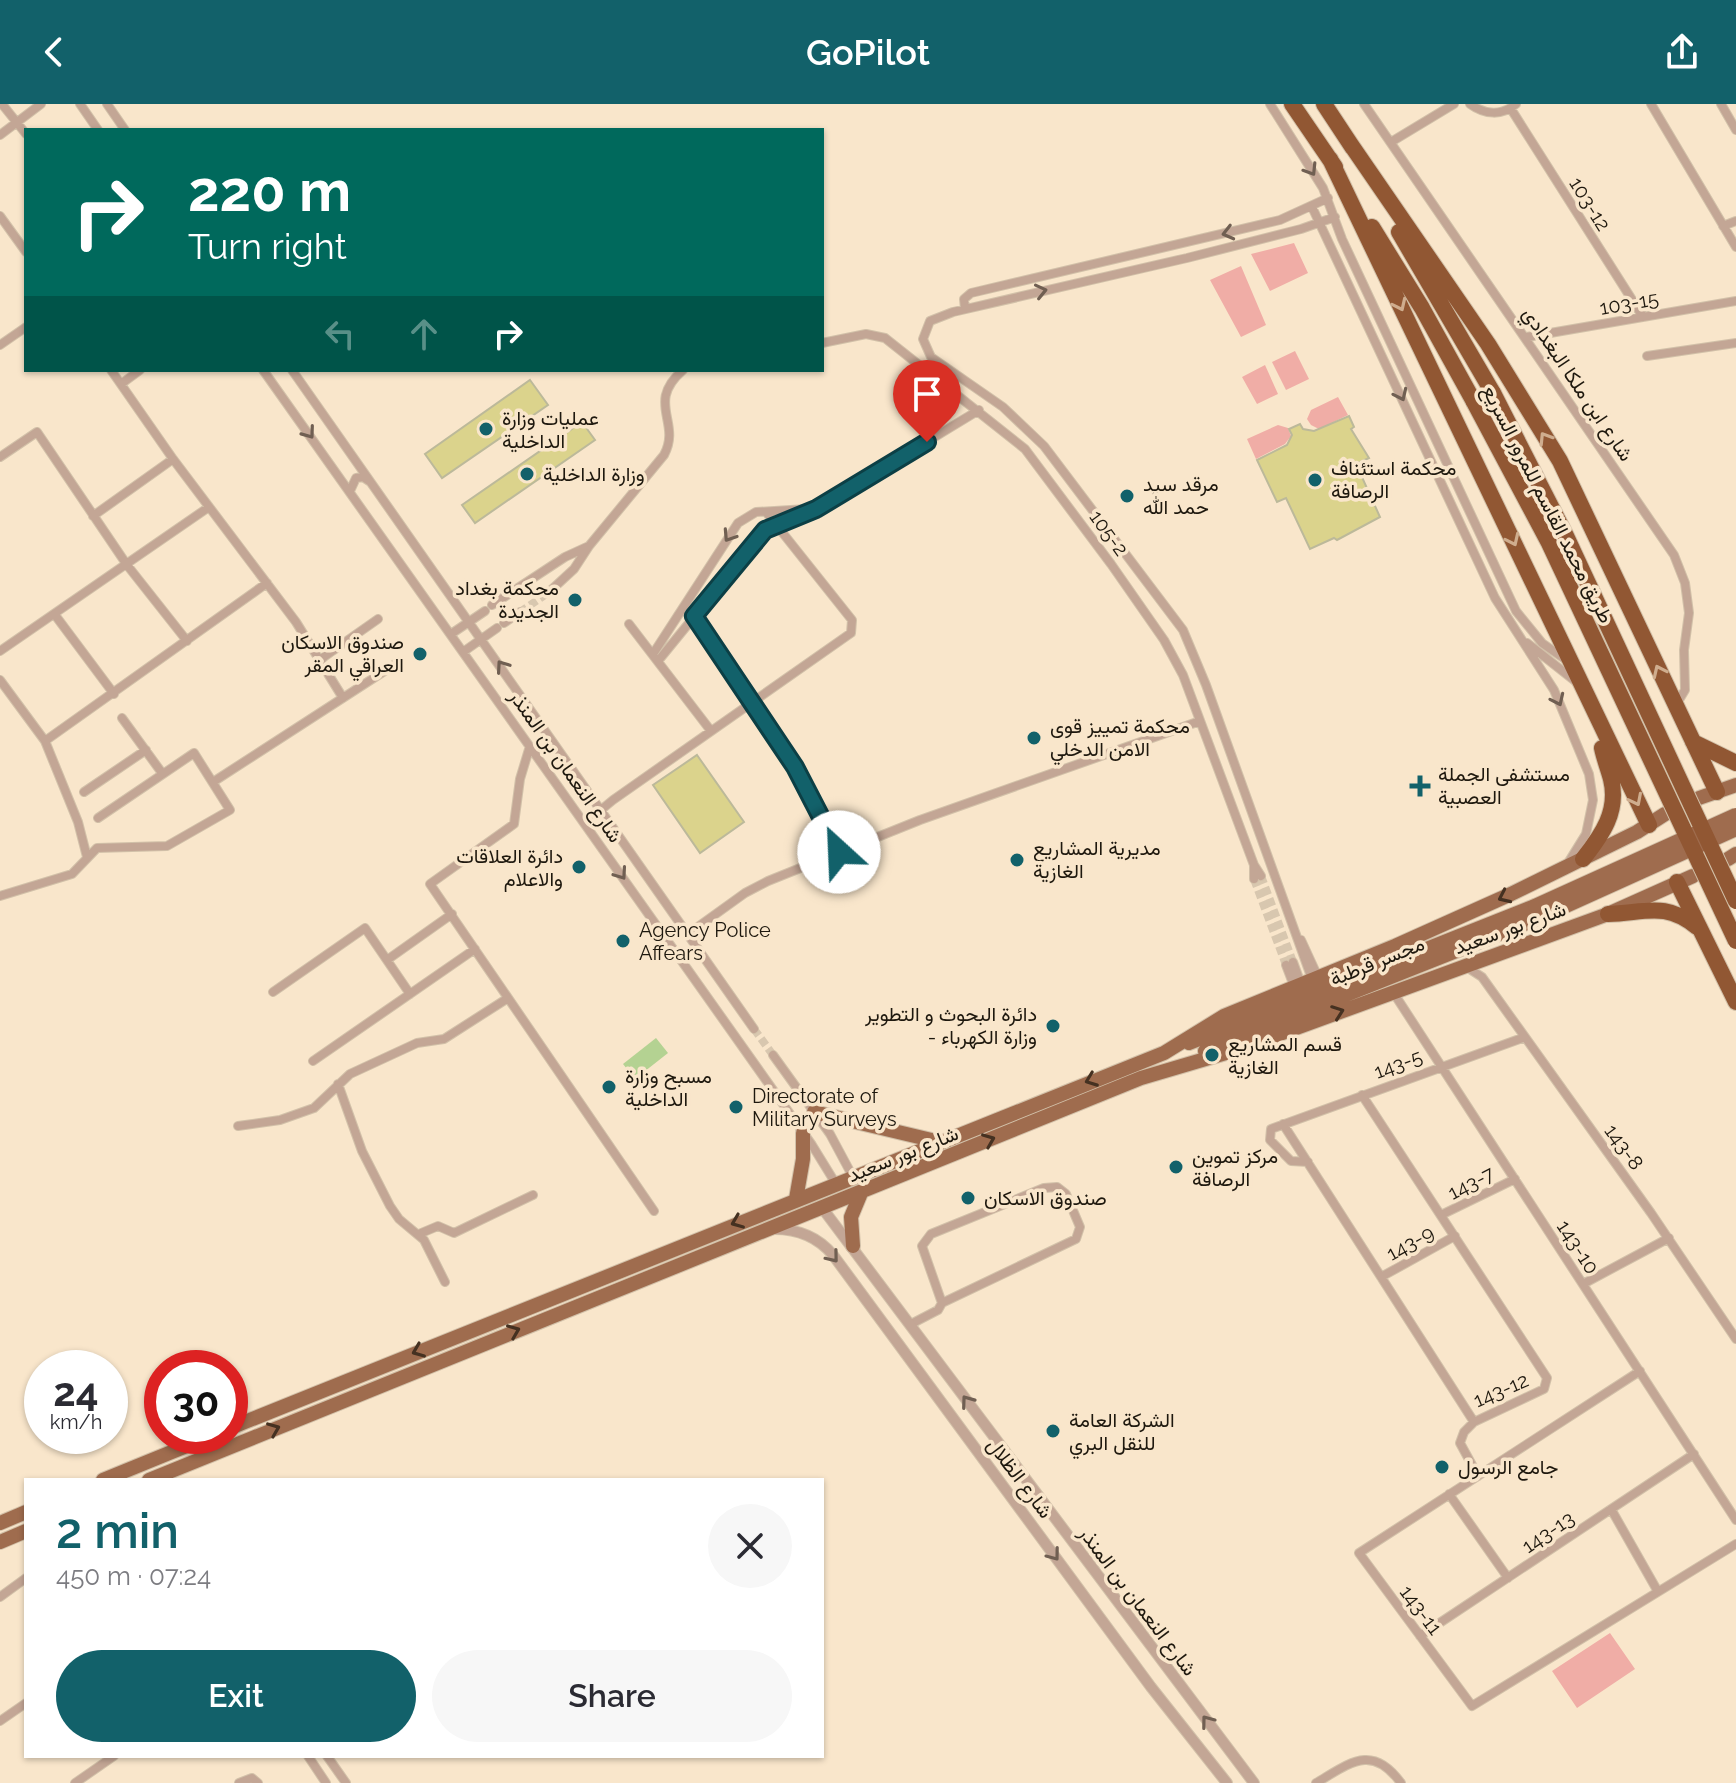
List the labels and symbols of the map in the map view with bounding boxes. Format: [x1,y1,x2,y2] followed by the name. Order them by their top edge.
[1302,161,1317,176] one-way arrow
[1564,173,1616,235] street label: 103-12
[1222,223,1236,240] one-way arrow
[1033,283,1047,300] one-way arrow
[1598,286,1660,320] street label: 103-15
[1390,297,1406,312] one-way arrow
[1513,302,1638,468] street label: شارع ابن ملكا البغدادي
[893,360,961,442] pin
[1476,381,1619,628] street label: طريق محمد القاسم للمرور السريع
[1391,387,1407,402] one-way arrow
[502,406,599,453] place label: عمليات وزارة الداخلية
[477,420,495,438] marker: عمليات وزارة الداخلية
[299,425,314,439] one-way arrow
[1540,432,1555,447] one-way arrow
[1331,456,1457,504] place label: محكمة استئناف الرصافة
[543,462,645,487] place label: وزارة الداخلية
[518,465,536,483] marker: وزارة الداخلية
[1306,471,1324,489] marker: محكمة استئناف الرصافة
[1143,472,1219,519] place label: مرقد سيد حمد الله
[1118,487,1136,505] marker: مرقد سيد حمد الله
[1084,506,1134,560] street label: 105-2
[723,528,738,542] one-way arrow
[1503,531,1519,546] one-way arrow
[455,576,559,623] place label: محكمة بغداد الجديدة
[566,591,584,609] marker: محكمة بغداد الجديدة
[281,630,404,682] place label: صندوق الاسكان العراقي المقر
[411,645,429,663] marker: صندوق الاسكان العراقي المقر
[497,661,512,675] one-way arrow
[1653,665,1669,680] one-way arrow
[502,684,628,848] street label: شارع النعمان بن المنذر
[1549,692,1565,706] one-way arrow
[1050,714,1190,766] place label: محكمة تمييز قوى الامن الدخلي
[1025,729,1043,747] marker: محكمة تمييز قوى الامن الدخلي
[1438,762,1570,809] place label: مستشفى الجملة العصبية
[1409,775,1431,797] marker: مستشفى الجملة العصبية
[1627,791,1642,806] one-way arrow
[797,810,881,894] position arrow
[1033,836,1161,884] place label: مديرية المشاريع الغازية
[456,844,563,892] place label: دائرة العلاقات والاعلام
[1008,851,1026,869] marker: مديرية المشاريع الغازية
[570,858,588,876] marker: دائرة العلاقات والاعلام
[611,866,625,880] one-way arrow
[1498,887,1512,903] one-way arrow
[1451,897,1570,961] street label: شارع بور سعيد
[639,918,771,965] place label: Agency Police Affears
[1326,931,1428,992] street label: مجسر قرطبة
[614,932,632,950] marker: Agency Police Affears
[864,1002,1037,1050] place label: دائرة البحوث و التطوير - وزارة الكهرباء
[1330,1006,1344,1022] one-way arrow
[1044,1017,1062,1035] marker: دائرة البحوث و التطوير - وزارة الكهرباء
[1228,1032,1342,1080] place label: قسم المشاريع الغازية
[1371,1044,1425,1084] street label: 143-5
[1203,1046,1221,1064] marker: قسم المشاريع الغازية
[625,1064,712,1111] place label: مسبح وزارة الداخلية
[1085,1070,1099,1087] one-way arrow
[600,1078,618,1096] marker: مسبح وزارة الداخلية
[752,1084,897,1131] place label: Directorate of Military Surveys
[727,1098,745,1116] marker: Directorate of Military Surveys
[1599,1120,1649,1174] street label: 143-8
[844,1121,963,1189] street label: شارع بور سعيد
[981,1134,995,1150] one-way arrow
[1192,1144,1278,1192] place label: مركز تموين الرصافة
[1167,1158,1185,1176] marker: مركز تموين الرصافة
[1444,1161,1498,1205] street label: 143-7
[984,1186,1107,1211] place label: صندوق الاسكان
[959,1189,977,1207] marker: صندوق الاسكان
[731,1212,745,1229] one-way arrow
[1552,1216,1604,1278] street label: 143-10
[1382,1220,1438,1266] street label: 143-9
[823,1247,838,1262] one-way arrow
[506,1325,520,1341] one-way arrow
[412,1341,426,1358] one-way arrow
[144,1350,248,1454] speed limit sign: 30
[1470,1368,1532,1412] street label: 143-12
[962,1395,977,1410] one-way arrow
[1069,1408,1175,1460] place label: الشركة العامة للنقل البري
[1044,1422,1062,1440] marker: الشركة العامة للنقل البري
[265,1423,280,1439] one-way arrow
[981,1433,1058,1524] street label: شارع الظلال
[1458,1455,1558,1481] place label: جامع الرسول
[1433,1458,1451,1476] marker: جامع الرسول
[1517,1506,1579,1558] street label: 143-13
[1072,1521,1202,1682] street label: شارع النعمان بن المنذر
[1045,1547,1059,1561] one-way arrow
[1395,1581,1448,1640] street label: 143-11
[1203,1715,1217,1730] one-way arrow

